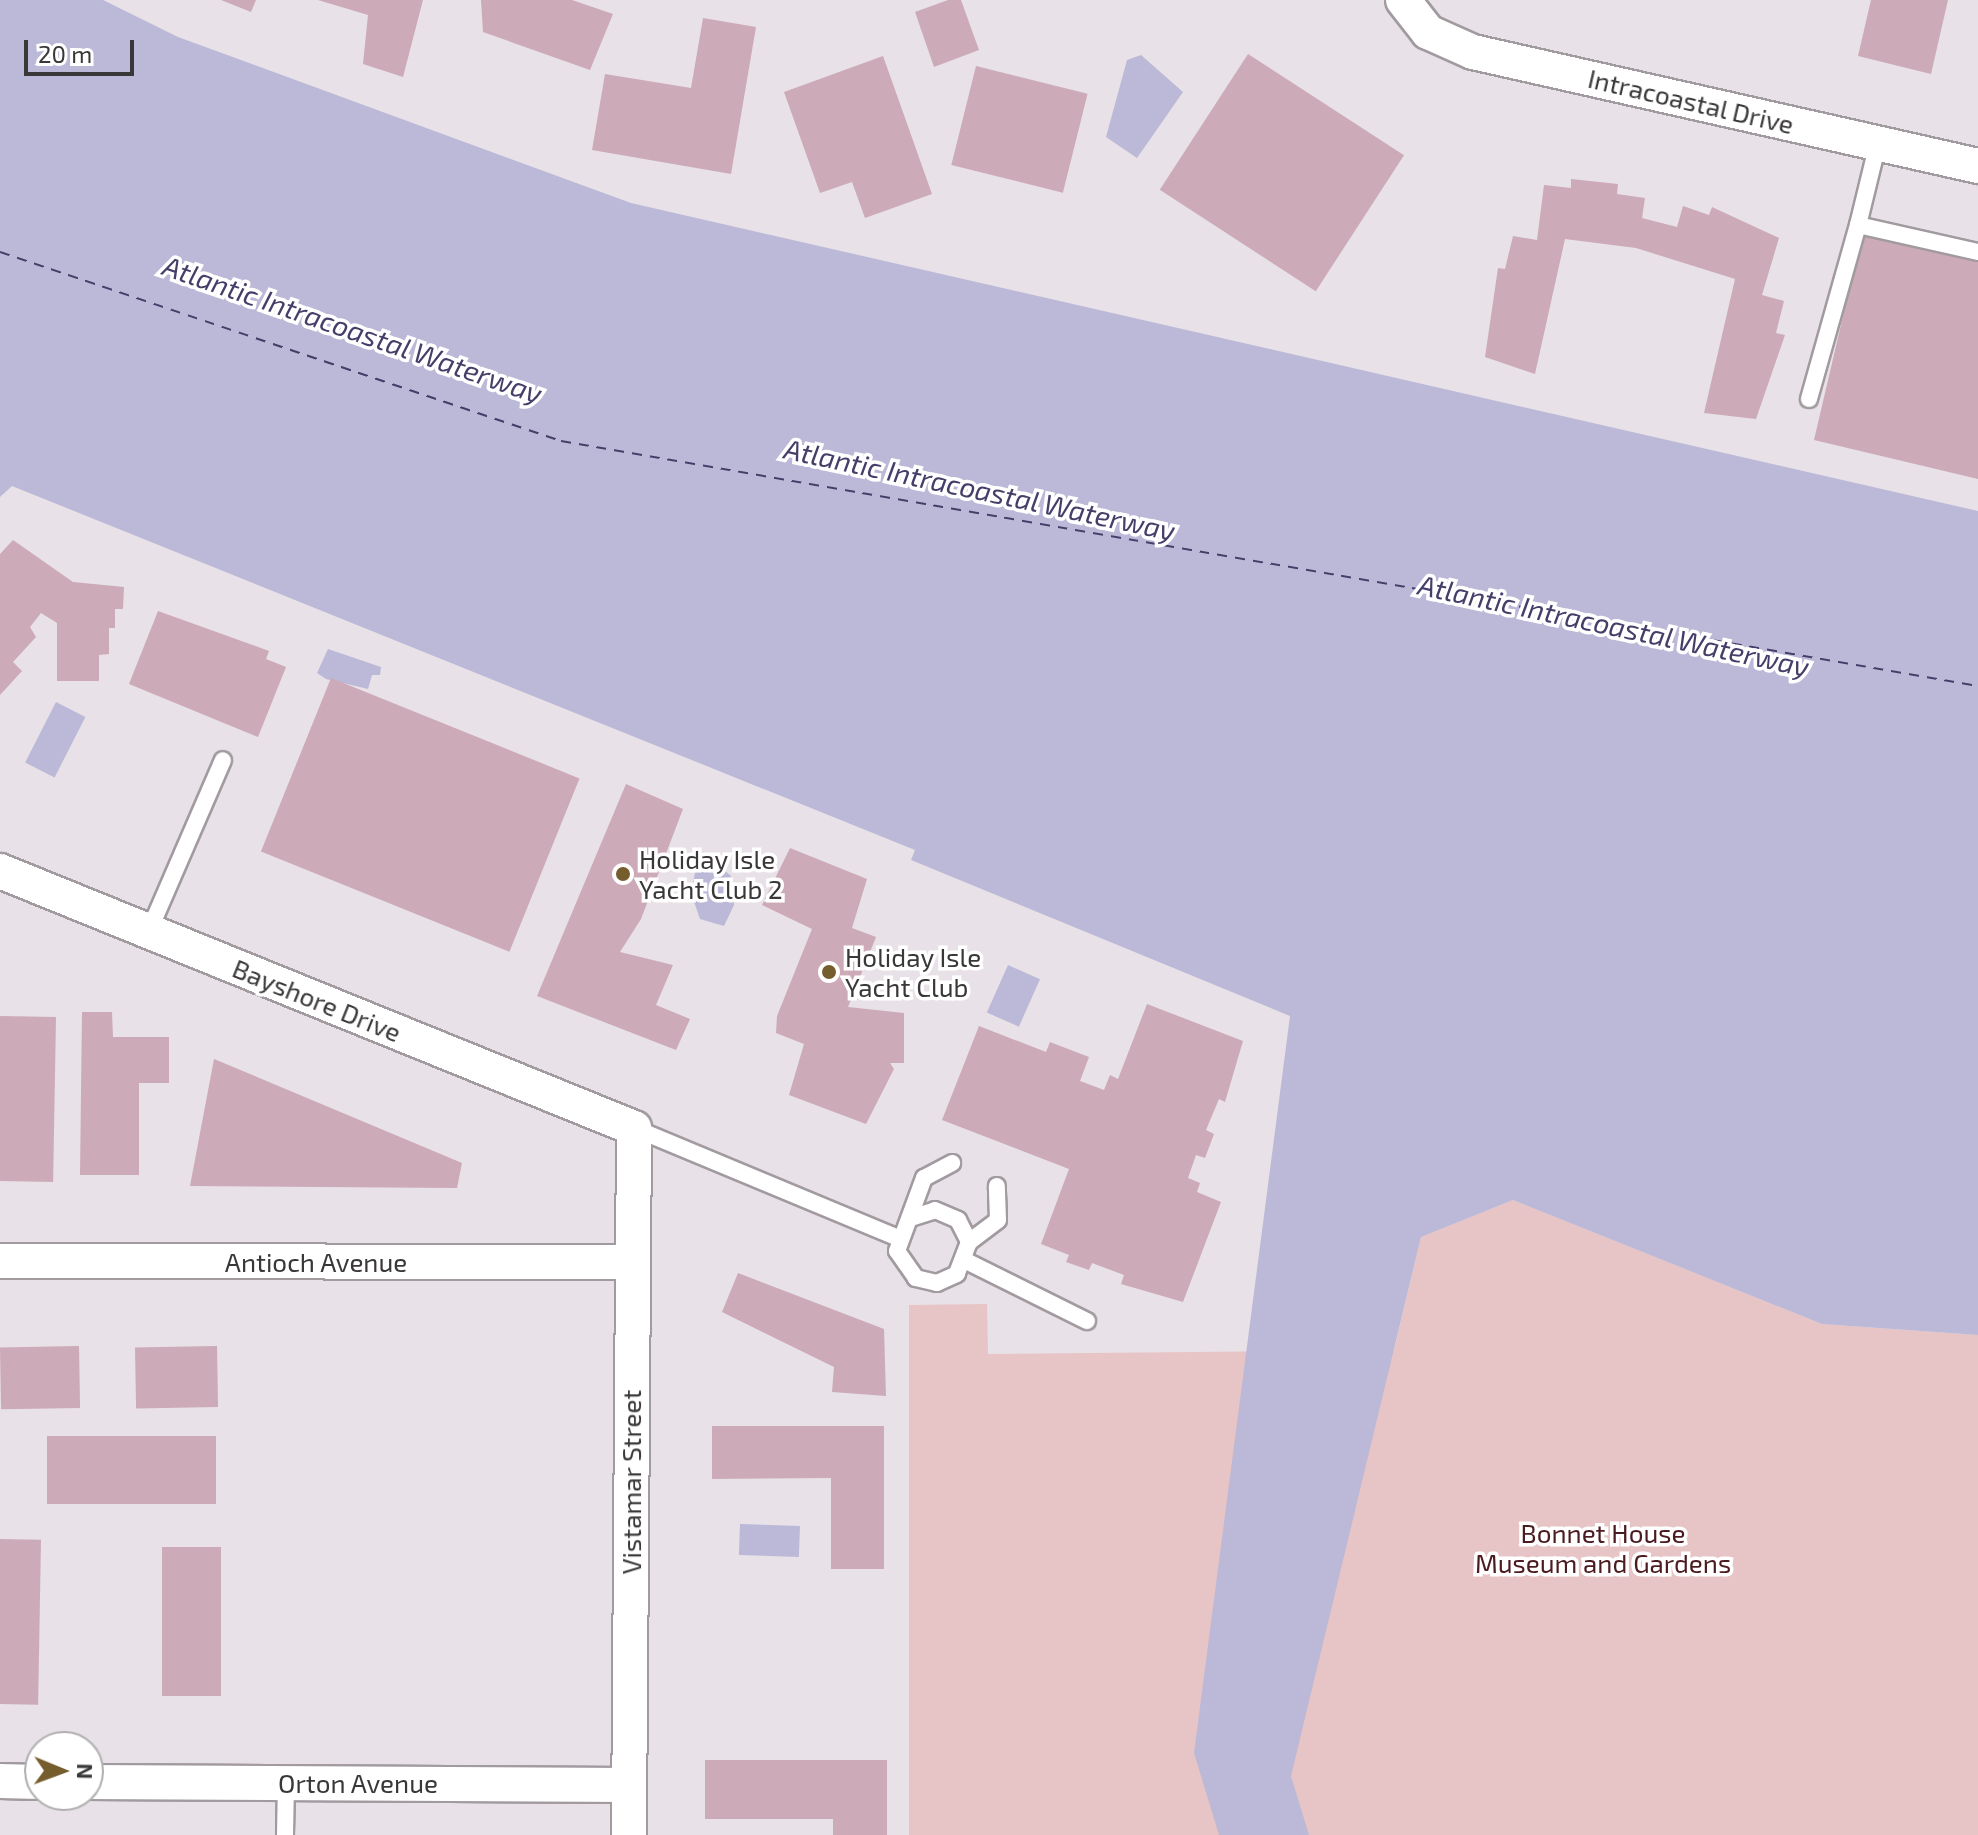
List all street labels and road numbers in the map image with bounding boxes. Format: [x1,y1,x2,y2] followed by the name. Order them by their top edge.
[1585,62,1797,140] street label: Intracoastal Drive
[228,952,406,1048] street label: Bayshore Drive
[224,1246,408,1278] street label: Antioch Avenue
[615,1389,647,1575] street label: Vistamar Street
[278,1767,438,1799] street label: Orton Avenue

